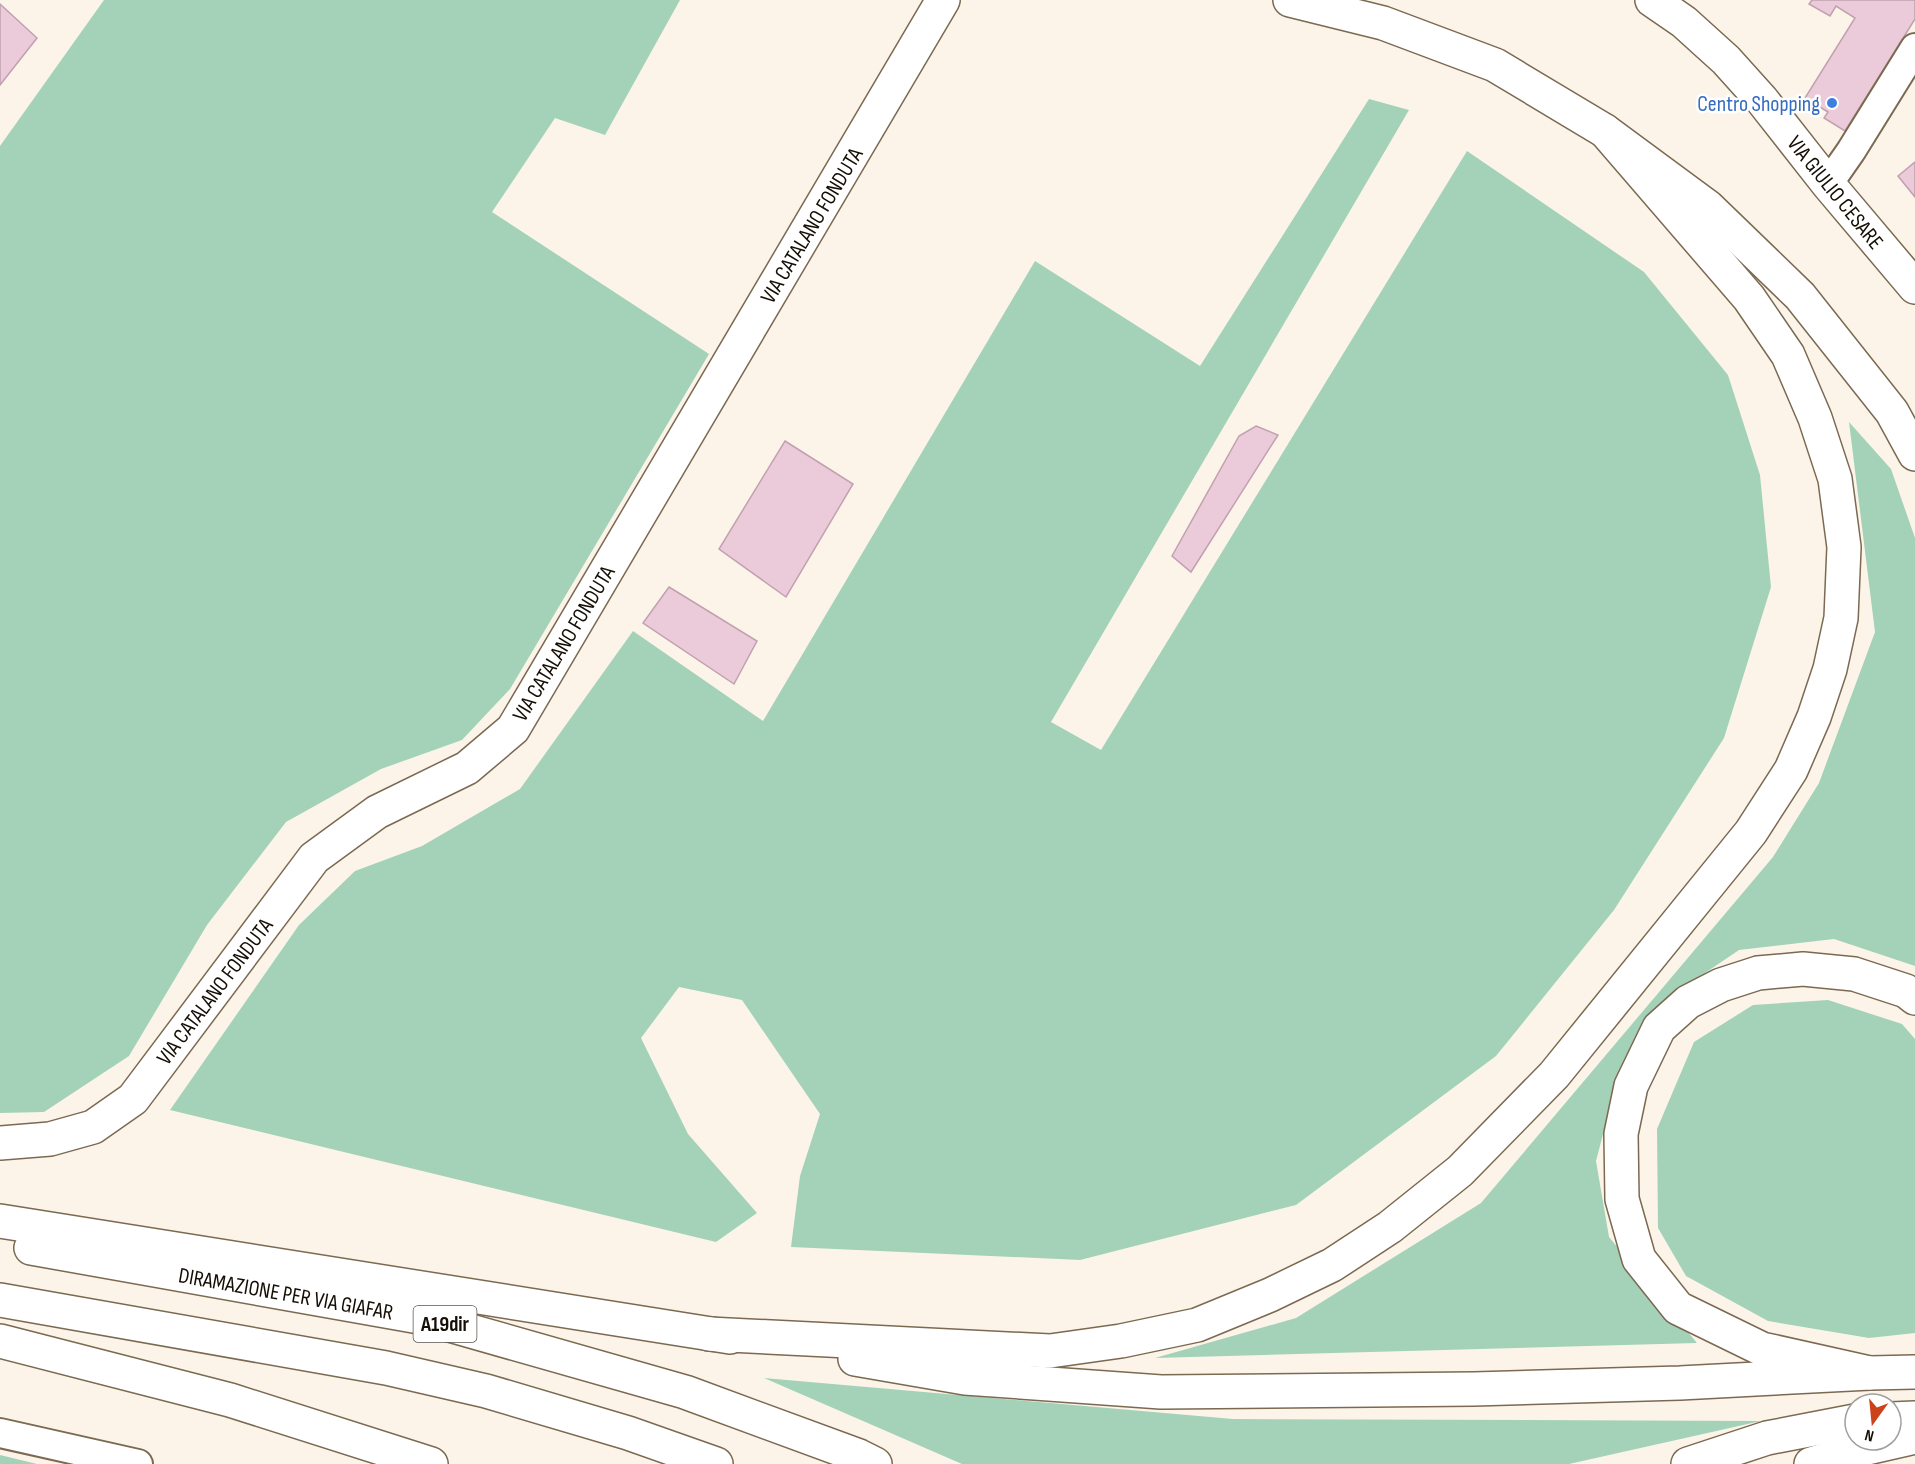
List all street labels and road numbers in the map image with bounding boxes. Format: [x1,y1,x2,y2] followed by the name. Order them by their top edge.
[1781,131,1889,255] street label: VIA GIULIO CESARE
[755,143,870,309] street label: VIA CATALANO FONDUTA
[507,561,622,727] street label: VIA CATALANO FONDUTA
[151,913,280,1071] street label: VIA CATALANO FONDUTA
[176,1262,395,1327] street label: DIRAMAZIONE PER VIA GIAFAR
[414,1306,476,1342] road number: A19dir

